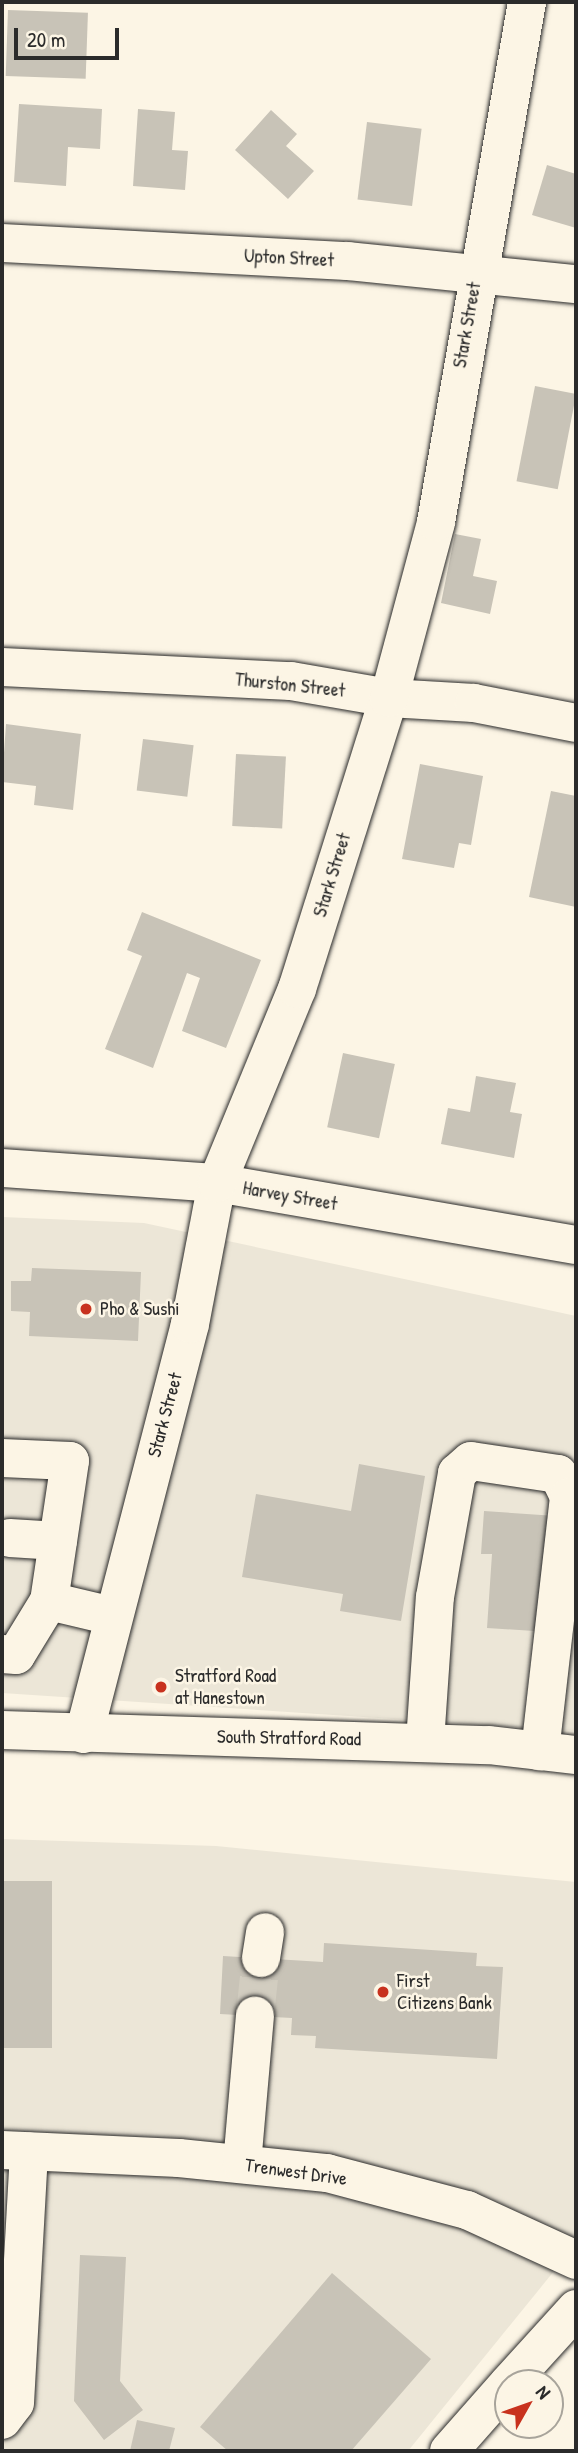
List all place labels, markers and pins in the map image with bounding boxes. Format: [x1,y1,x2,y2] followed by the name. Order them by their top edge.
[100,1298,179,1320] place label: Pho & Sushi
[78,1301,94,1317] marker: Pho & Sushi
[175,1665,276,1709] place label: Stratford Road at Hanestown
[153,1679,169,1695] marker: Stratford Road at Hanestown
[397,1970,492,2014] place label: First Citizens Bank
[375,1984,391,2000] marker: First Citizens Bank

